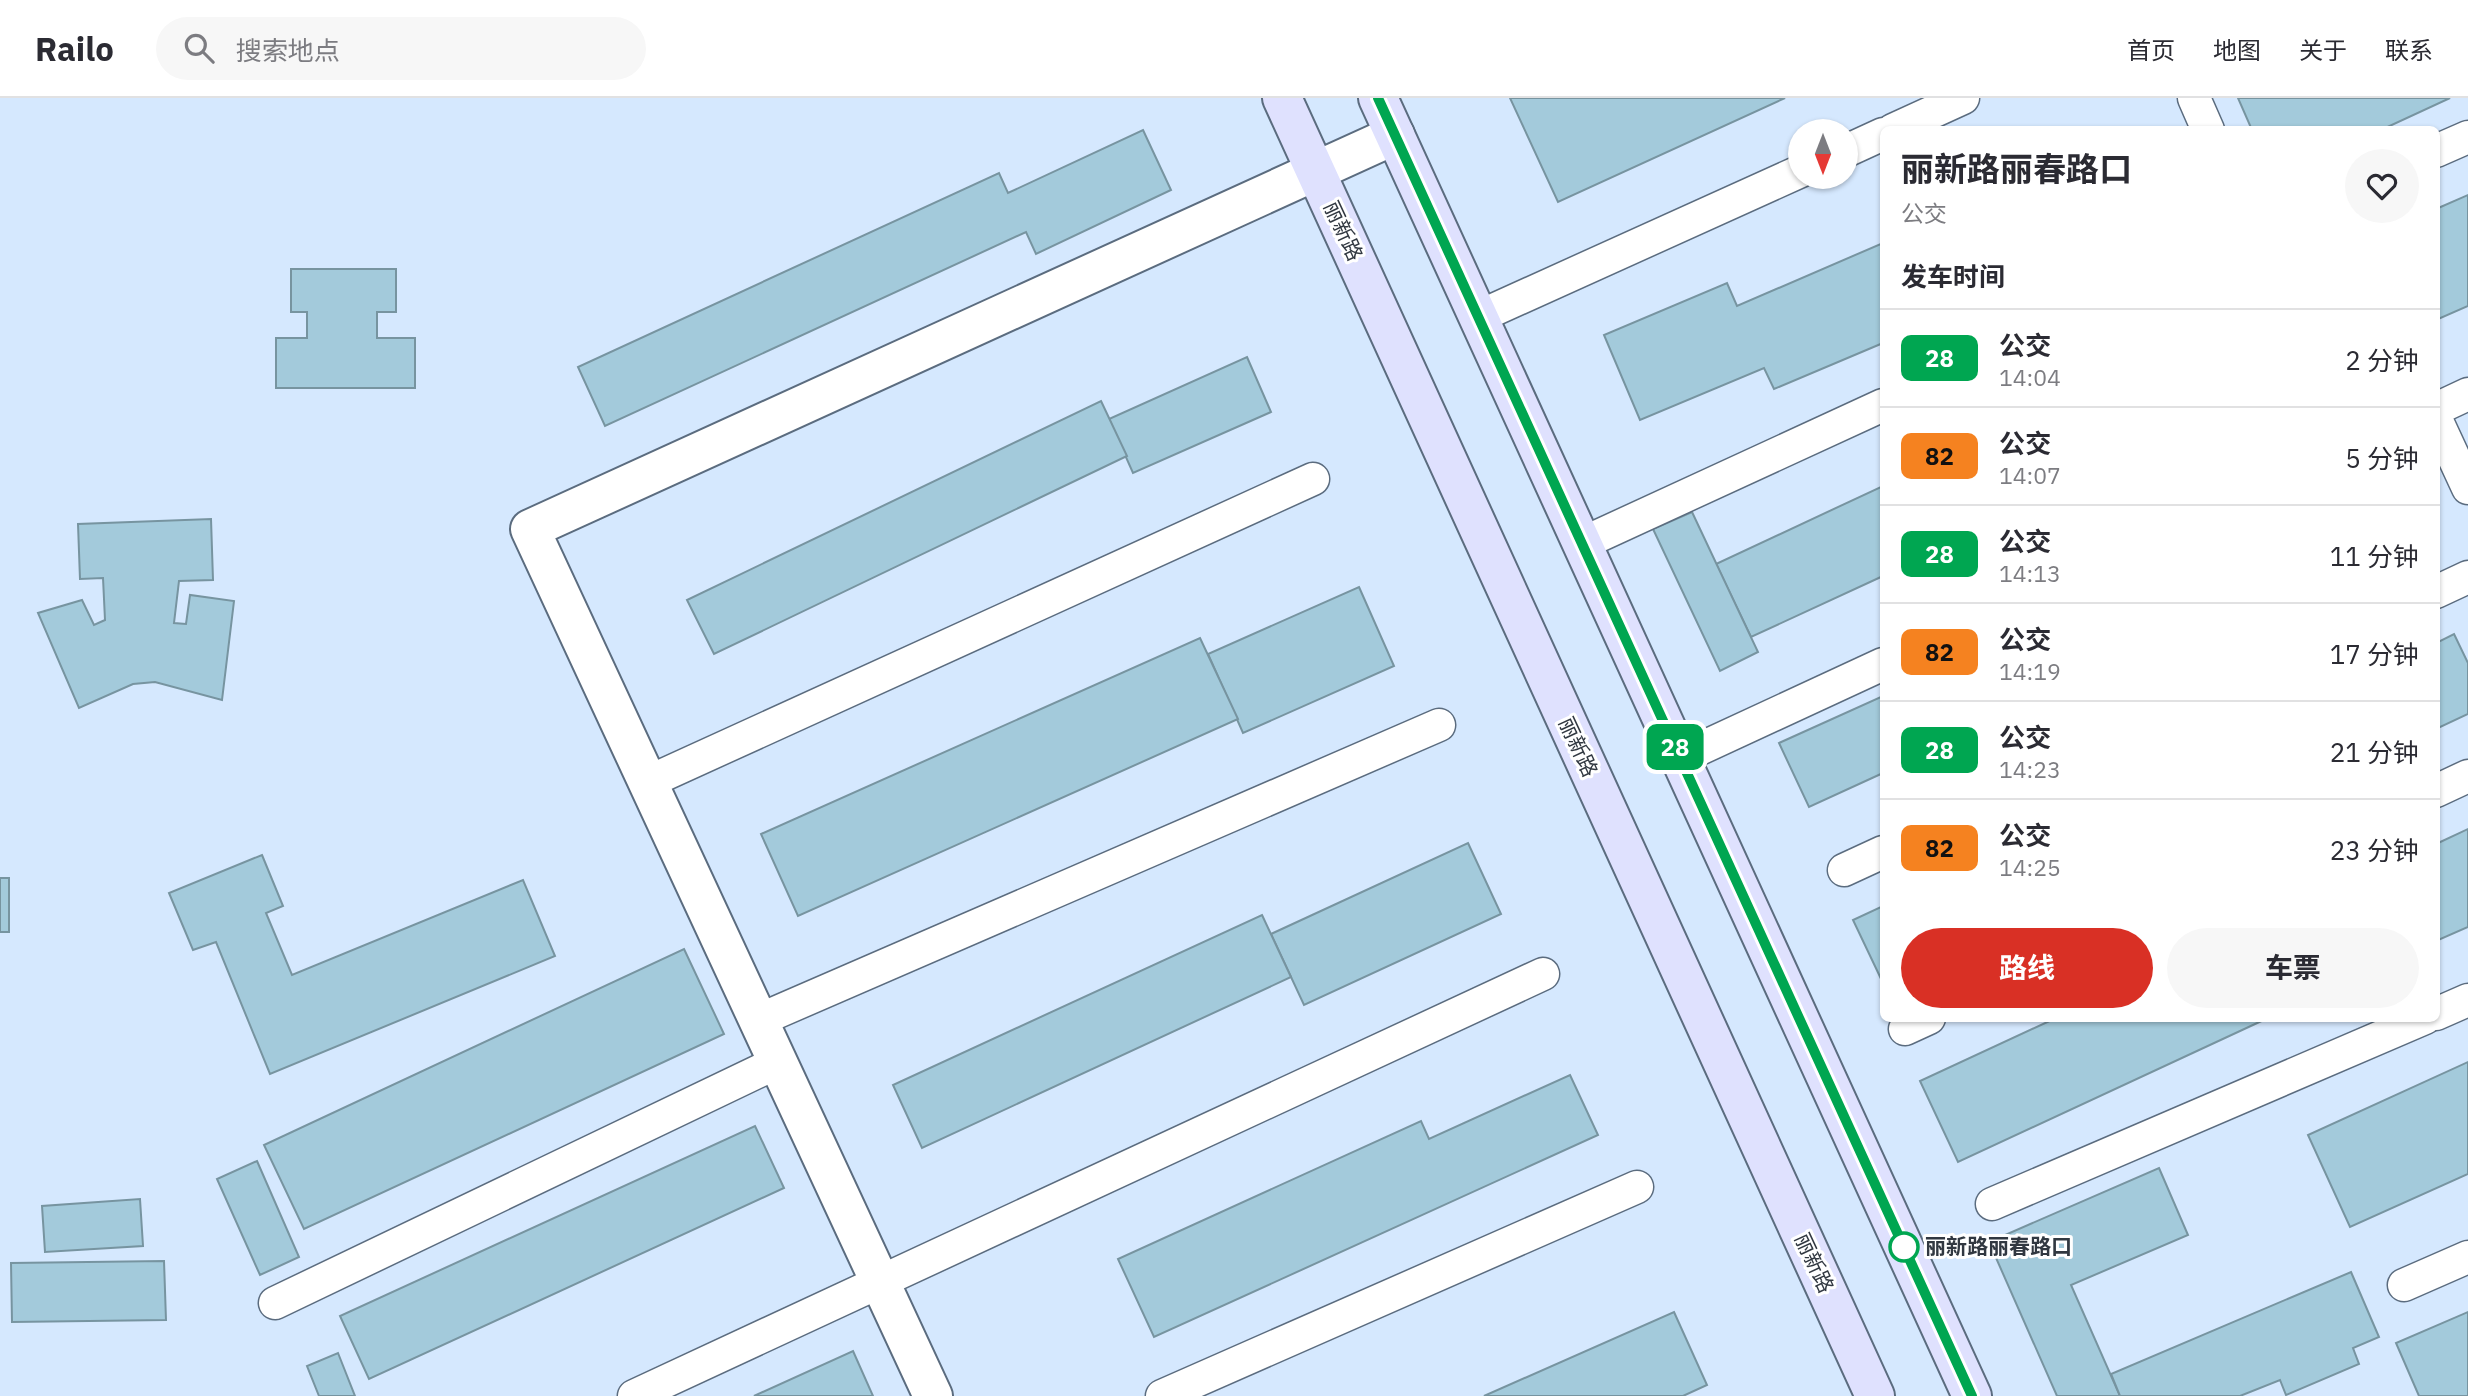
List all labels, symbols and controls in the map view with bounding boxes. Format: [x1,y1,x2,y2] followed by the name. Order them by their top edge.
[156,17,646,80] search box
[35,27,114,70] text: Railo
[180,29,218,67] icon: search
[236,33,340,67] text: 搜索地点
[2127,34,2175,66] text: 首页
[2213,34,2261,66] text: 地图
[2299,34,2347,66] text: 关于
[2385,34,2433,66] text: 联系
[1788,119,1858,189] north arrow
[1788,119,1858,189] map controls
[1901,147,2132,190] text: 丽新路丽春路口
[2345,149,2419,223] button: heart
[1318,196,1370,265] street label: 丽新路
[1901,198,1947,228] text: 公交
[1901,259,2005,293] text: 发车时间
[1999,328,2051,362] text: 公交
[1925,342,1954,374] text: 28
[2345,343,2419,377] text: 2 分钟
[1999,362,2061,392] text: 14:04
[1999,426,2051,460] text: 公交
[1925,440,1954,472] text: 82
[2345,441,2419,475] text: 5 分钟
[1999,460,2061,490] text: 14:07
[1999,524,2051,558] text: 公交
[1925,538,1954,570] text: 28
[2330,539,2419,573] text: 11 分钟
[1999,558,2061,588] text: 14:13
[1999,622,2051,656] text: 公交
[1925,636,1954,668] text: 82
[2330,637,2419,671] text: 17 分钟
[1999,656,2061,686] text: 14:19
[1553,712,1605,781] street label: 丽新路
[1999,720,2051,754] text: 公交
[1644,724,1706,770] line badge: 28
[1661,731,1689,763] text: 28
[1925,734,1954,766] text: 28
[2330,735,2419,769] text: 21 分钟
[1999,754,2061,784] text: 14:23
[1999,818,2051,852] text: 公交
[1925,832,1954,864] text: 82
[2330,833,2419,867] text: 23 分钟
[1999,852,2061,882] text: 14:25
[1901,928,2153,1008] button: 路线
[2167,928,2419,1008] button: 车票
[1789,1228,1841,1297] street label: 丽新路
[1889,1232,1919,1262] marker: 丽新路丽春路口
[1925,1232,2072,1260] place label: 丽新路丽春路口

